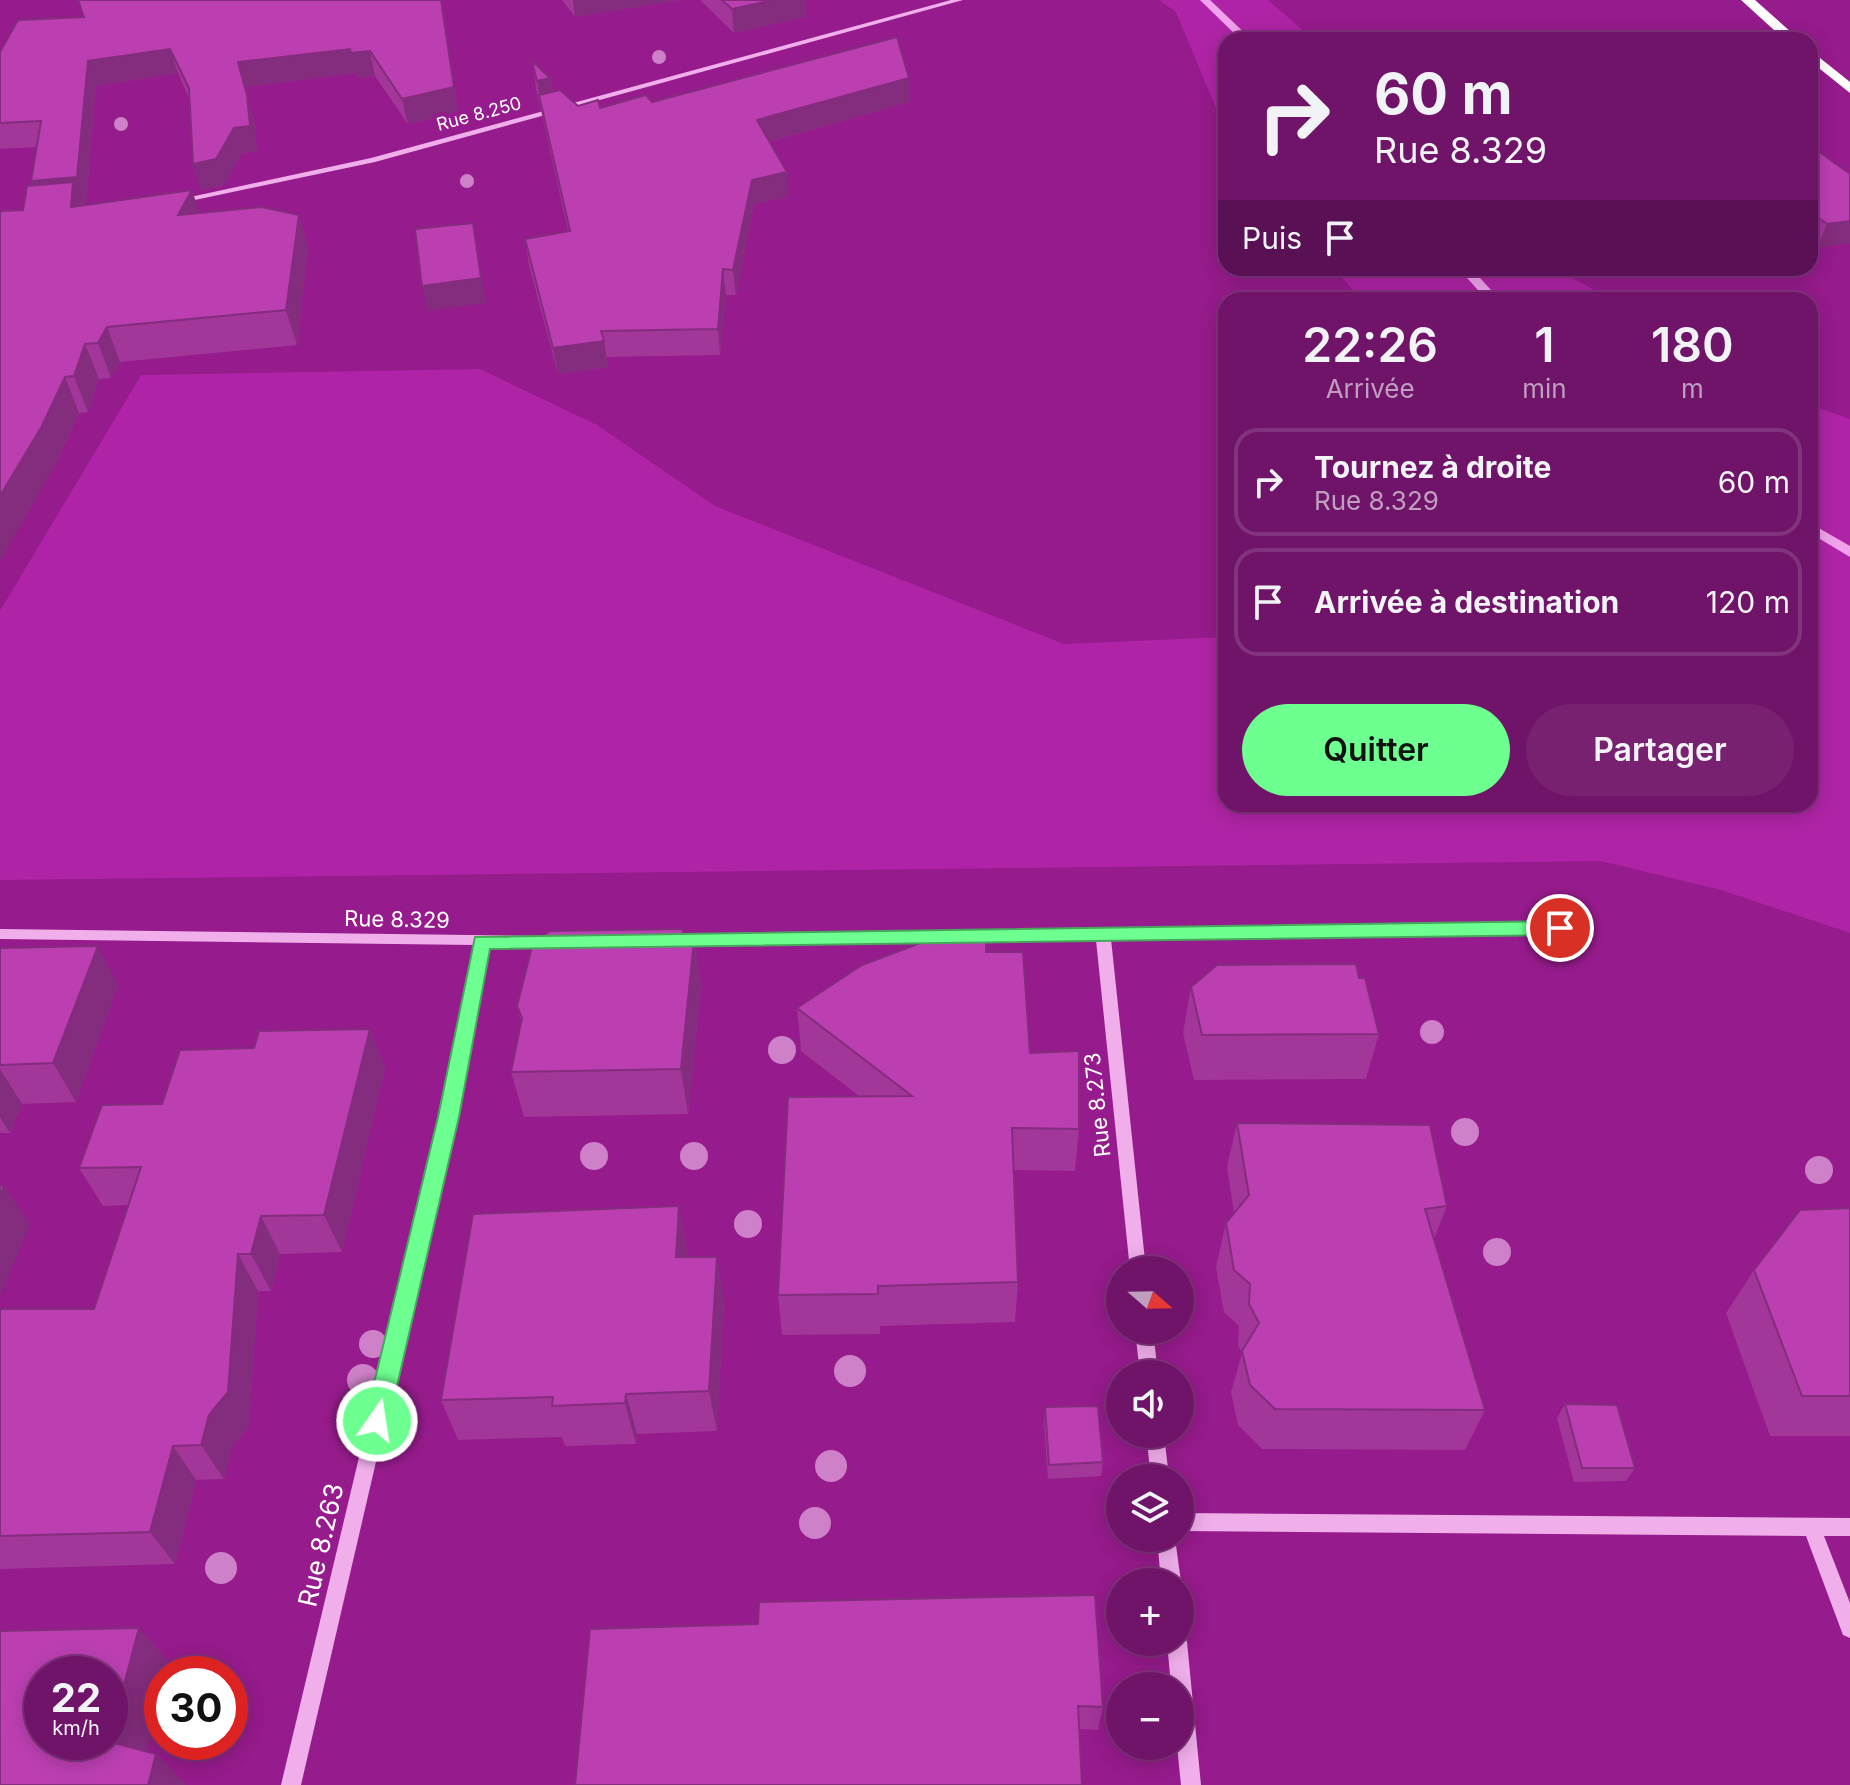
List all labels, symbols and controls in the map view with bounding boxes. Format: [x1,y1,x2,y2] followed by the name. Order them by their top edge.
[1374,60,1513,128] text: 60 m
[1242,64,1346,168] icon: right
[434,92,524,135] street label: Rue 8.250
[1374,128,1547,172] text: Rue 8.329
[1318,216,1362,260] icon: arrive
[1242,220,1302,256] text: Puis
[1302,315,1438,374] text: 22:26
[1534,315,1555,374] text: 1
[1651,315,1734,374] text: 180
[1326,373,1415,404] text: Arrivée
[1522,373,1567,404] text: min
[1681,373,1704,404] text: m
[1314,449,1551,485] text: Tournez à droite
[1246,460,1290,504] icon: right
[1718,464,1790,500] text: 60 m
[1314,485,1439,516] text: Rue 8.329
[1246,580,1290,624] icon: arrive
[1314,584,1619,620] text: Arrivée à destination
[1706,584,1790,620] text: 120 m
[1242,704,1510,796] button: Quitter
[1526,704,1794,796] button: Partager
[1526,894,1594,962] pin
[344,905,450,933] street label: Rue 8.329
[1538,906,1582,950] icon: arrive
[1079,1052,1115,1158] street label: Rue 8.273
[1106,1256,1194,1344] north arrow
[1106,1256,1194,1760] map controls
[1106,1360,1194,1448] button: sound
[335,1379,419,1463] position arrow
[1106,1464,1194,1552] button: layers
[291,1480,350,1610] street label: Rue 8.263
[1106,1568,1194,1656] button: +
[144,1656,248,1760] speed limit sign: 30
[1106,1672,1194,1760] button: −
[51,1673,101,1722] text: 22
[52,1716,100,1740] text: km/h

